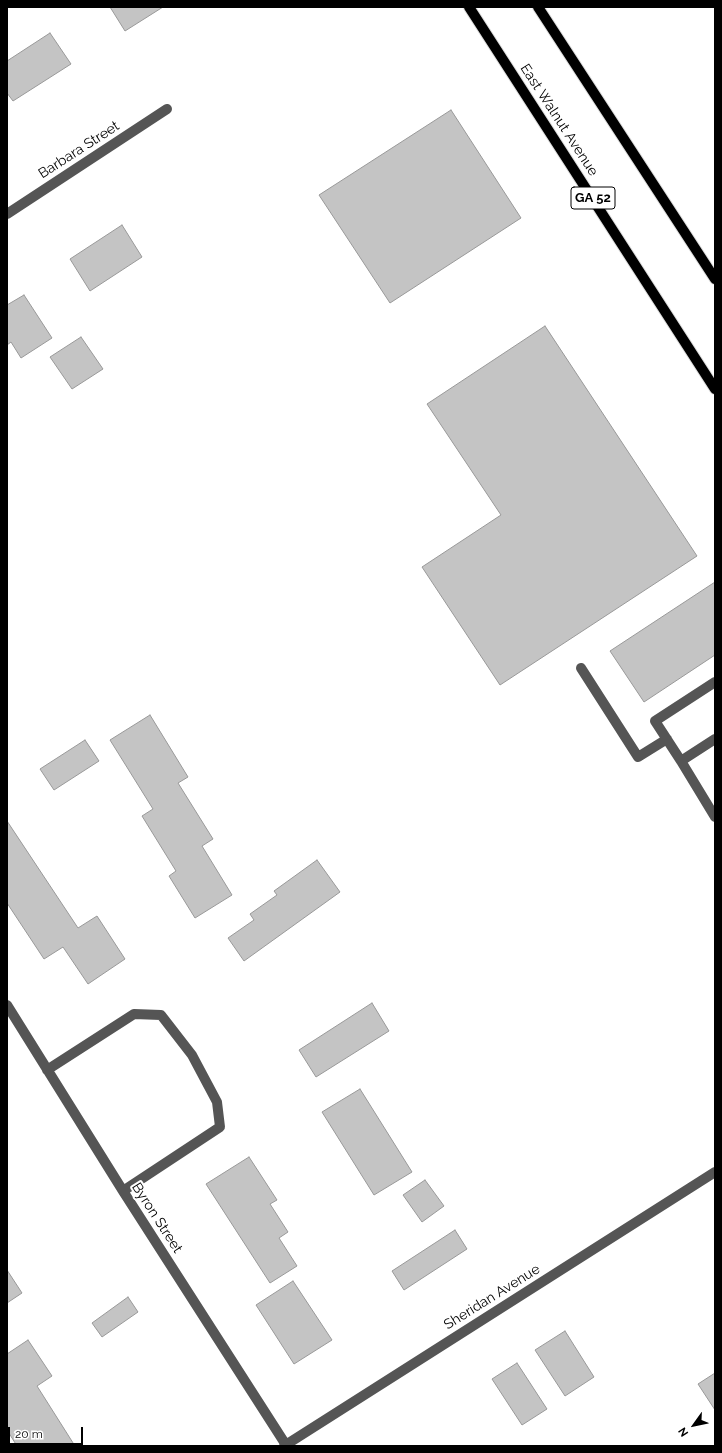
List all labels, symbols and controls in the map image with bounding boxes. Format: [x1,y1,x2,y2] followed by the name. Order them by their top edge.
[516,61,602,179] street label: East Walnut Avenue
[35,118,123,182] street label: Barbara Street
[571,187,615,209] road number: GA 52
[128,1180,186,1256] street label: Byron Street
[441,1261,543,1333] street label: Sheridan Avenue
[674,1405,714,1445] north arrow
[10,1419,85,1445] scale bar
[676,1425,691,1439] text: N
[15,1427,43,1441] text: 20 m

